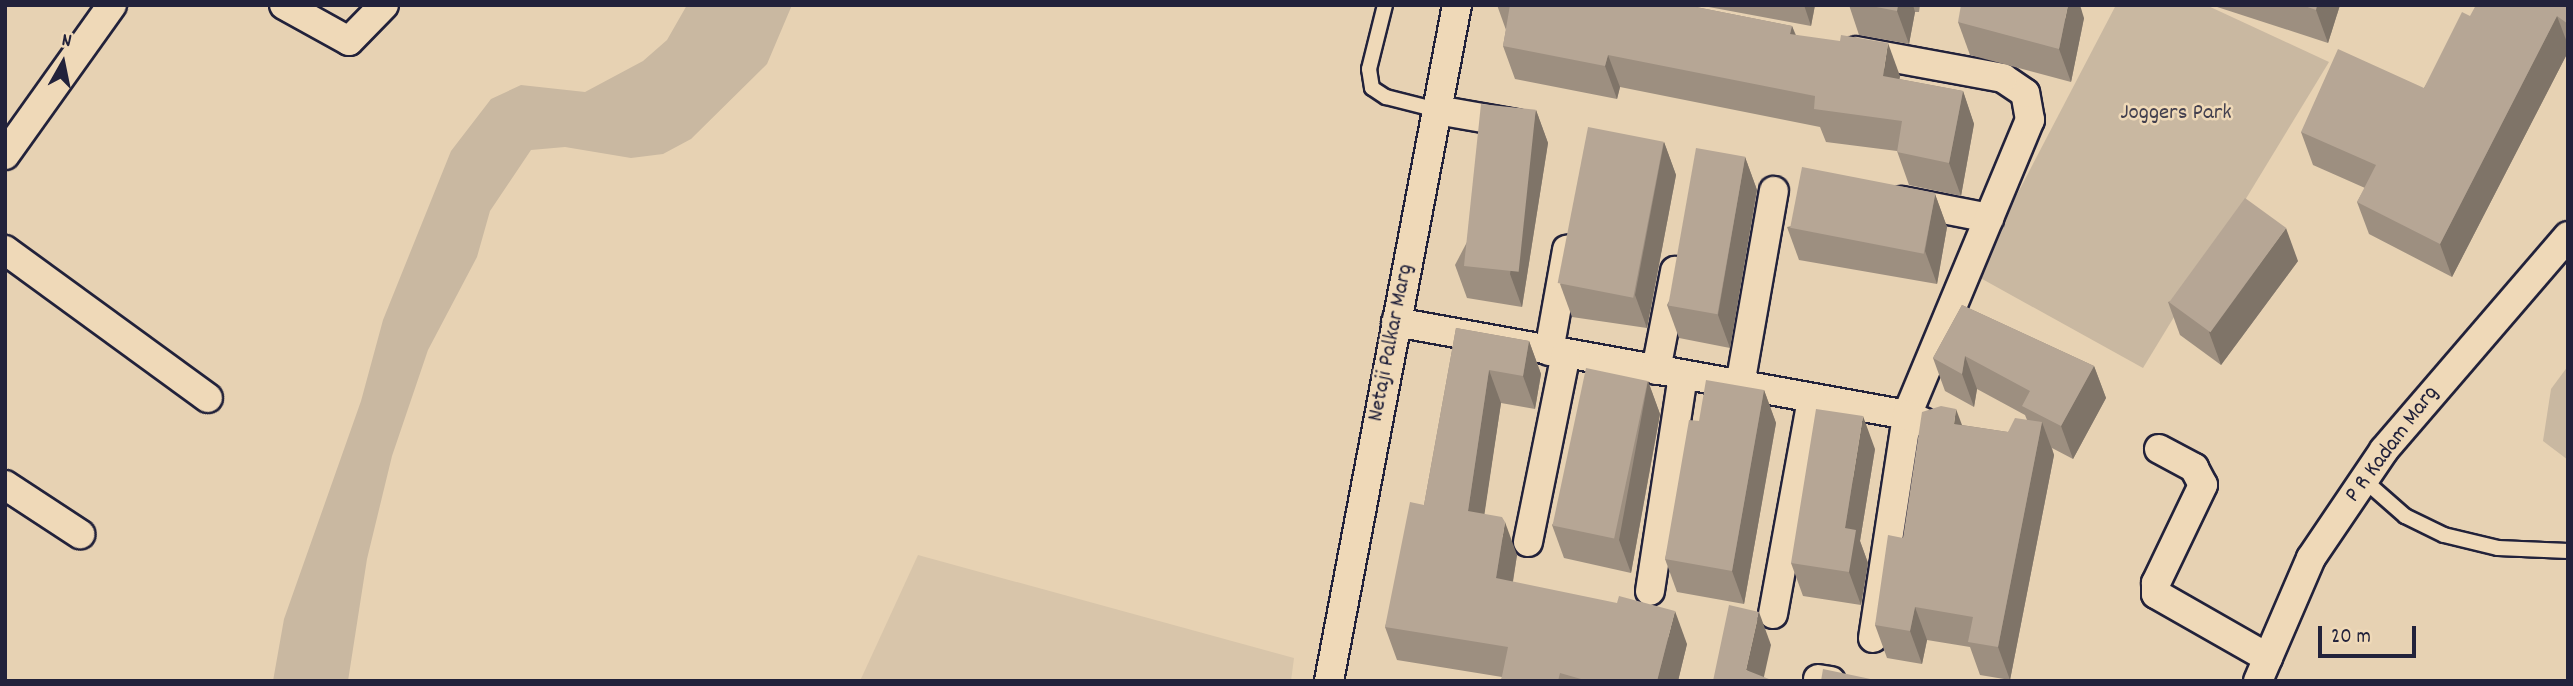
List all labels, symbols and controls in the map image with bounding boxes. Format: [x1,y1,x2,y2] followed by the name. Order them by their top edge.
[28,28,98,98] north arrow
[60,28,73,56] text: N
[2120,100,2232,128] park label: Joggers Park
[1363,262,1421,424] street label: Netaji Palkar Marg
[2340,381,2446,509] street label: P R Kadam Marg
[2321,612,2419,656] scale bar
[2331,623,2371,653] text: 20 m

